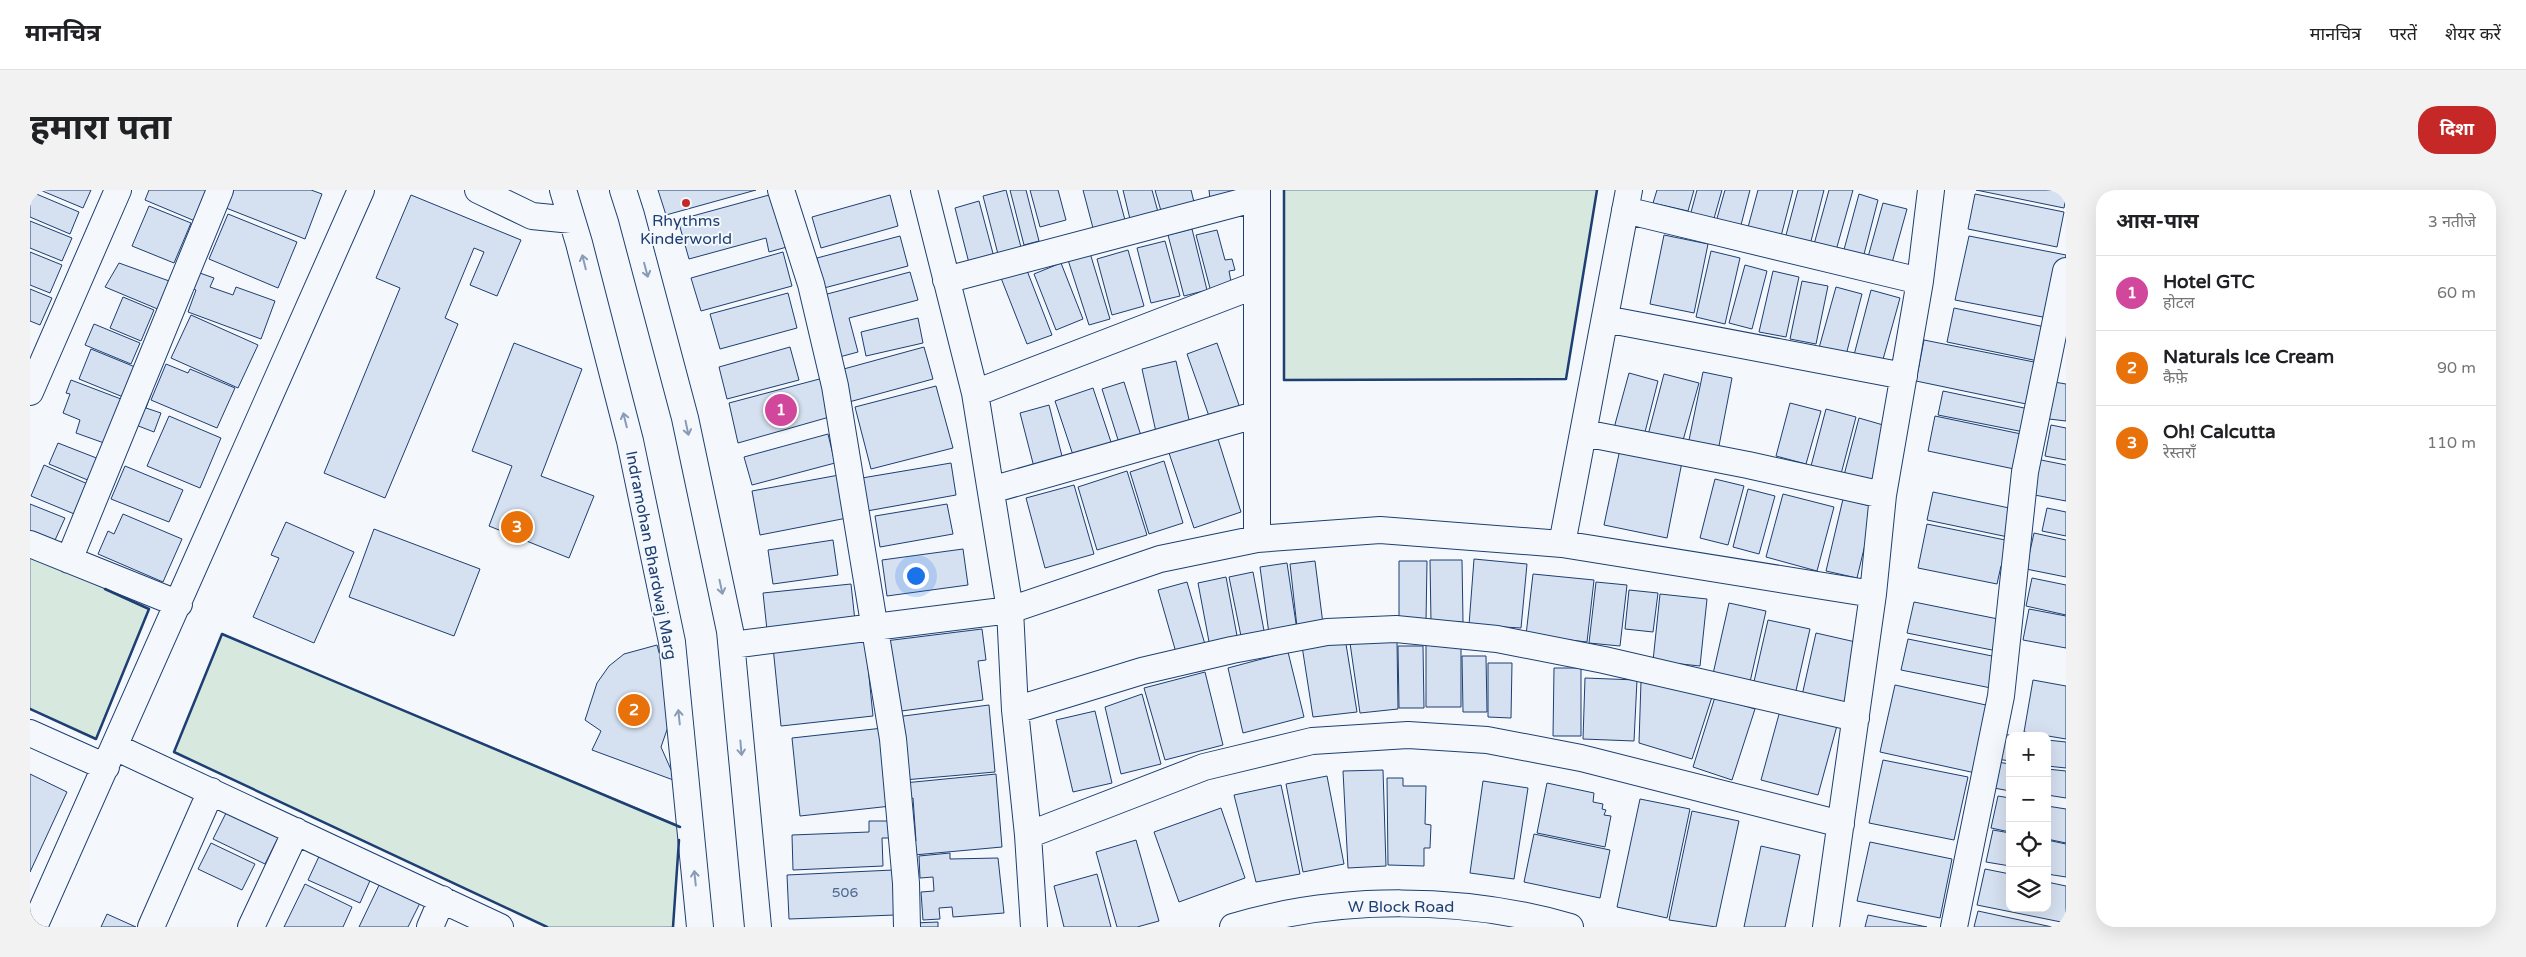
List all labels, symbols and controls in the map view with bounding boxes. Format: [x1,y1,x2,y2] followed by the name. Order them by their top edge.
[25,19,101,48] text: मानचित्र
[2310,23,2361,45] text: मानचित्र
[2389,23,2417,45] text: परतें
[2445,23,2501,45] text: शेयर करें
[2418,106,2496,154] button: दिशा
[30,107,171,149] text: हमारा पता
[680,197,692,209] marker: Rhythms Kinderworld
[2116,209,2199,234] text: आस-पास
[640,211,732,249] place label: Rhythms Kinderworld
[2428,212,2476,232] text: 3 नतीजे
[579,255,588,271] one-way arrow
[642,262,651,278] one-way arrow
[2163,271,2255,293] text: Hotel GTC
[2127,283,2137,303] text: 1
[2437,283,2476,303] text: 60 m
[2163,293,2195,313] text: होटल
[2163,346,2334,368] text: Naturals Ice Cream
[2127,358,2137,378] text: 2
[2437,358,2476,378] text: 90 m
[2163,368,2188,388] text: कैफ़े
[765,391,797,429] pin: 1
[619,412,629,428] one-way arrow
[683,419,692,435] one-way arrow
[2163,421,2276,443] text: Oh! Calcutta
[2127,433,2137,453] text: 3
[2427,433,2476,453] text: 110 m
[2163,443,2196,463] text: रेस्तराँ
[621,449,681,661] street label: Indramohan Bhardwaj Marg
[501,508,533,546] pin: 3
[903,563,929,589] your location
[717,578,726,594] one-way arrow
[618,691,650,729] pin: 2
[674,709,684,725] one-way arrow
[2006,732,2051,912] map controls
[2006,732,2051,777] button: +
[736,739,746,755] one-way arrow
[2006,777,2051,822] button: −
[2006,822,2051,867] button: locate
[2006,867,2051,912] button: layers
[691,871,700,887] one-way arrow
[832,884,858,901] house number: 506
[1348,897,1454,917] street label: W Block Road

